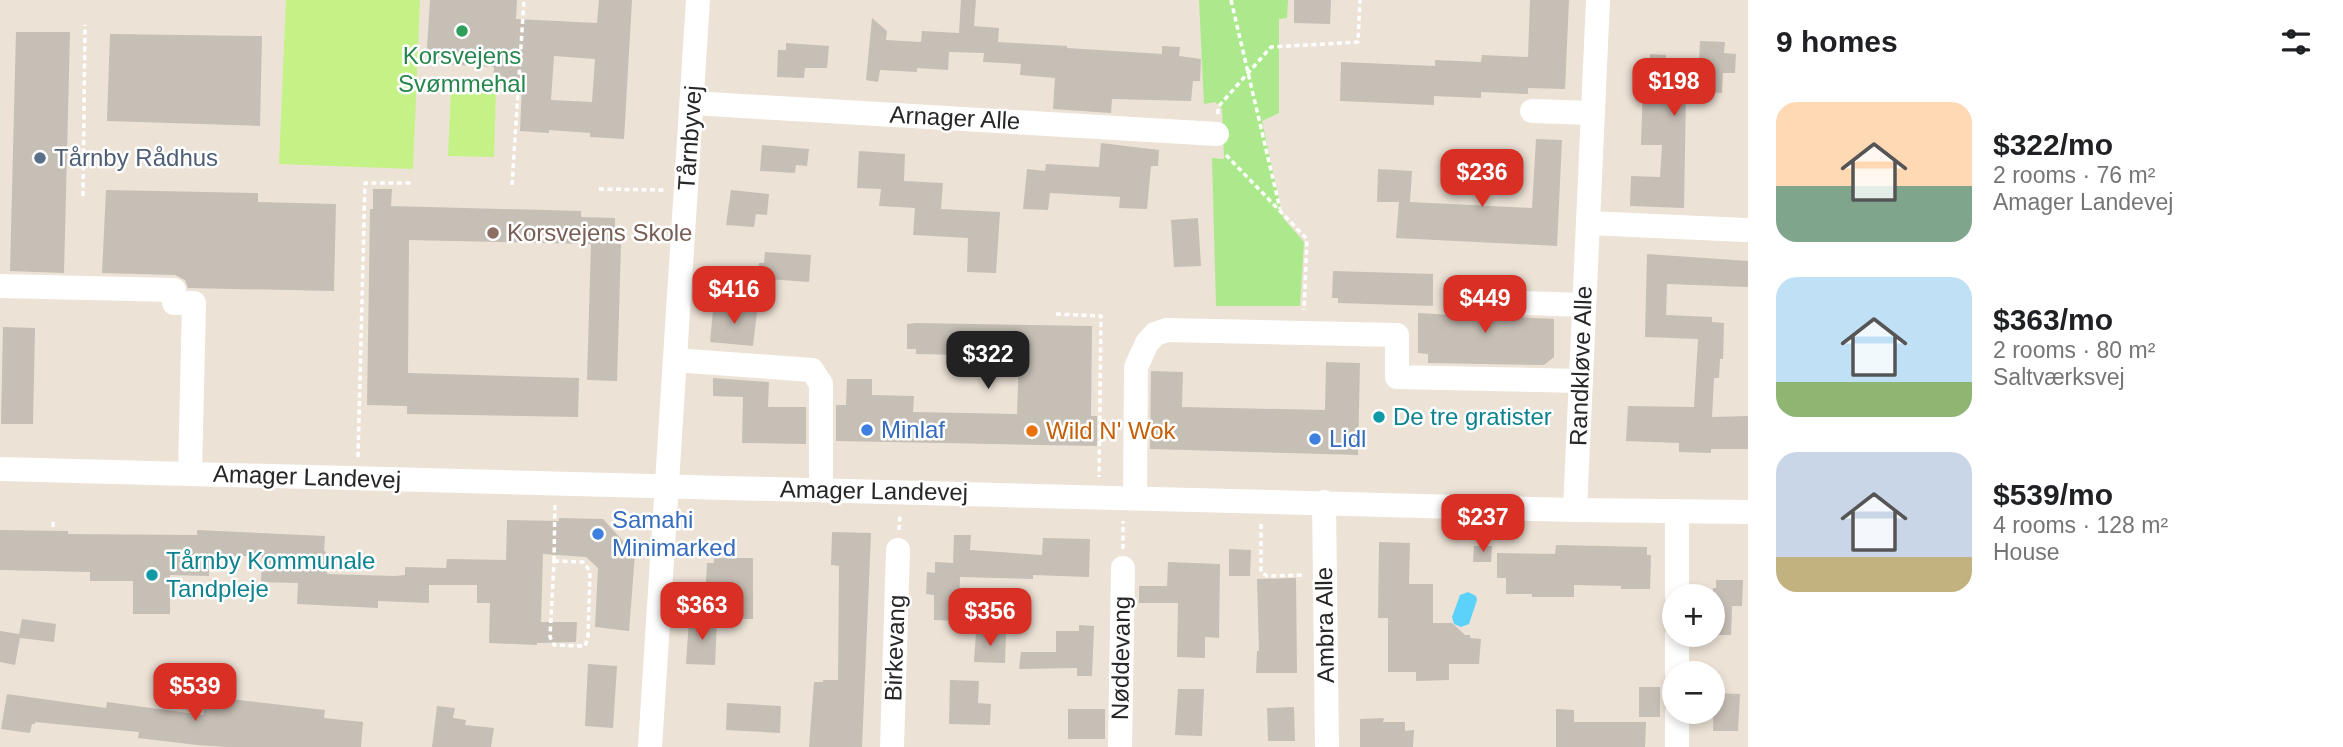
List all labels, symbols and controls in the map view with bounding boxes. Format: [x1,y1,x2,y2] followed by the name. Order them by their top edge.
[454,23,470,39] marker: Korsvejens Svømmehal
[2277,23,2315,61] icon: filters
[1776,25,1898,58] text: 9 homes
[398,42,526,97] place label: Korsvejens Svømmehal
[1633,58,1715,118] pin: $198
[1648,68,1700,94] text: $198
[672,84,707,191] street label: Tårnbyvej
[889,101,1021,134] street label: Arnager Alle
[1993,128,2113,161] text: $322/mo
[1832,130,1916,214] icon: home
[54,144,218,171] place label: Tårnby Rådhus
[32,150,48,166] marker: Tårnby Rådhus
[1441,150,1523,209] pin: $236
[1456,159,1508,185] text: $236
[1993,162,2155,188] text: 2 rooms · 76 m²
[1993,189,2173,215] text: Amager Landevej
[507,219,692,246] place label: Korsvejens Skole
[485,225,501,241] marker: Korsvejens Skole
[693,266,775,326] pin: $416
[708,276,760,302] text: $416
[1444,276,1526,335] pin: $449
[1459,285,1511,311] text: $449
[1564,286,1597,446] street label: Randkløve Alle
[1993,303,2113,336] text: $363/mo
[1832,305,1916,389] icon: home
[947,332,1029,391] pin: $322
[1993,337,2155,363] text: 2 rooms · 80 m²
[962,341,1014,367] text: $322
[1993,364,2125,390] text: Saltværksvej
[1393,403,1552,430] place label: De tre gratister
[1371,409,1387,425] marker: De tre gratister
[881,416,945,443] place label: Minlaf
[1046,417,1176,444] place label: Wild N' Wok
[859,422,875,438] marker: Minlaf
[1024,423,1040,439] marker: Wild N' Wok
[1329,425,1366,452] place label: Lidl
[1307,431,1323,447] marker: Lidl
[213,460,401,493] street label: Amager Landevej
[780,475,968,506] street label: Amager Landevej
[1993,478,2113,511] text: $539/mo
[1832,480,1916,564] icon: home
[1442,494,1524,554] pin: $237
[1457,504,1509,530] text: $237
[612,506,736,561] place label: Samahi Minimarked
[1993,512,2168,538] text: 4 rooms · 128 m²
[590,526,606,542] marker: Samahi Minimarked
[1993,539,2059,565] text: House
[166,547,375,602] place label: Tårnby Kommunale Tandpleje
[144,567,160,583] marker: Tårnby Kommunale Tandpleje
[1310,567,1339,683] street label: Ambra Alle
[661,582,743,642] pin: $363
[1662,584,1725,724] map controls
[1662,584,1725,647] button: +
[949,588,1031,648] pin: $356
[676,592,728,618] text: $363
[879,594,910,702] street label: Birkevang
[1106,596,1135,720] street label: Nøddevang
[964,598,1016,624] text: $356
[1662,661,1725,724] button: −
[154,664,236,723] pin: $539
[169,673,221,699] text: $539

